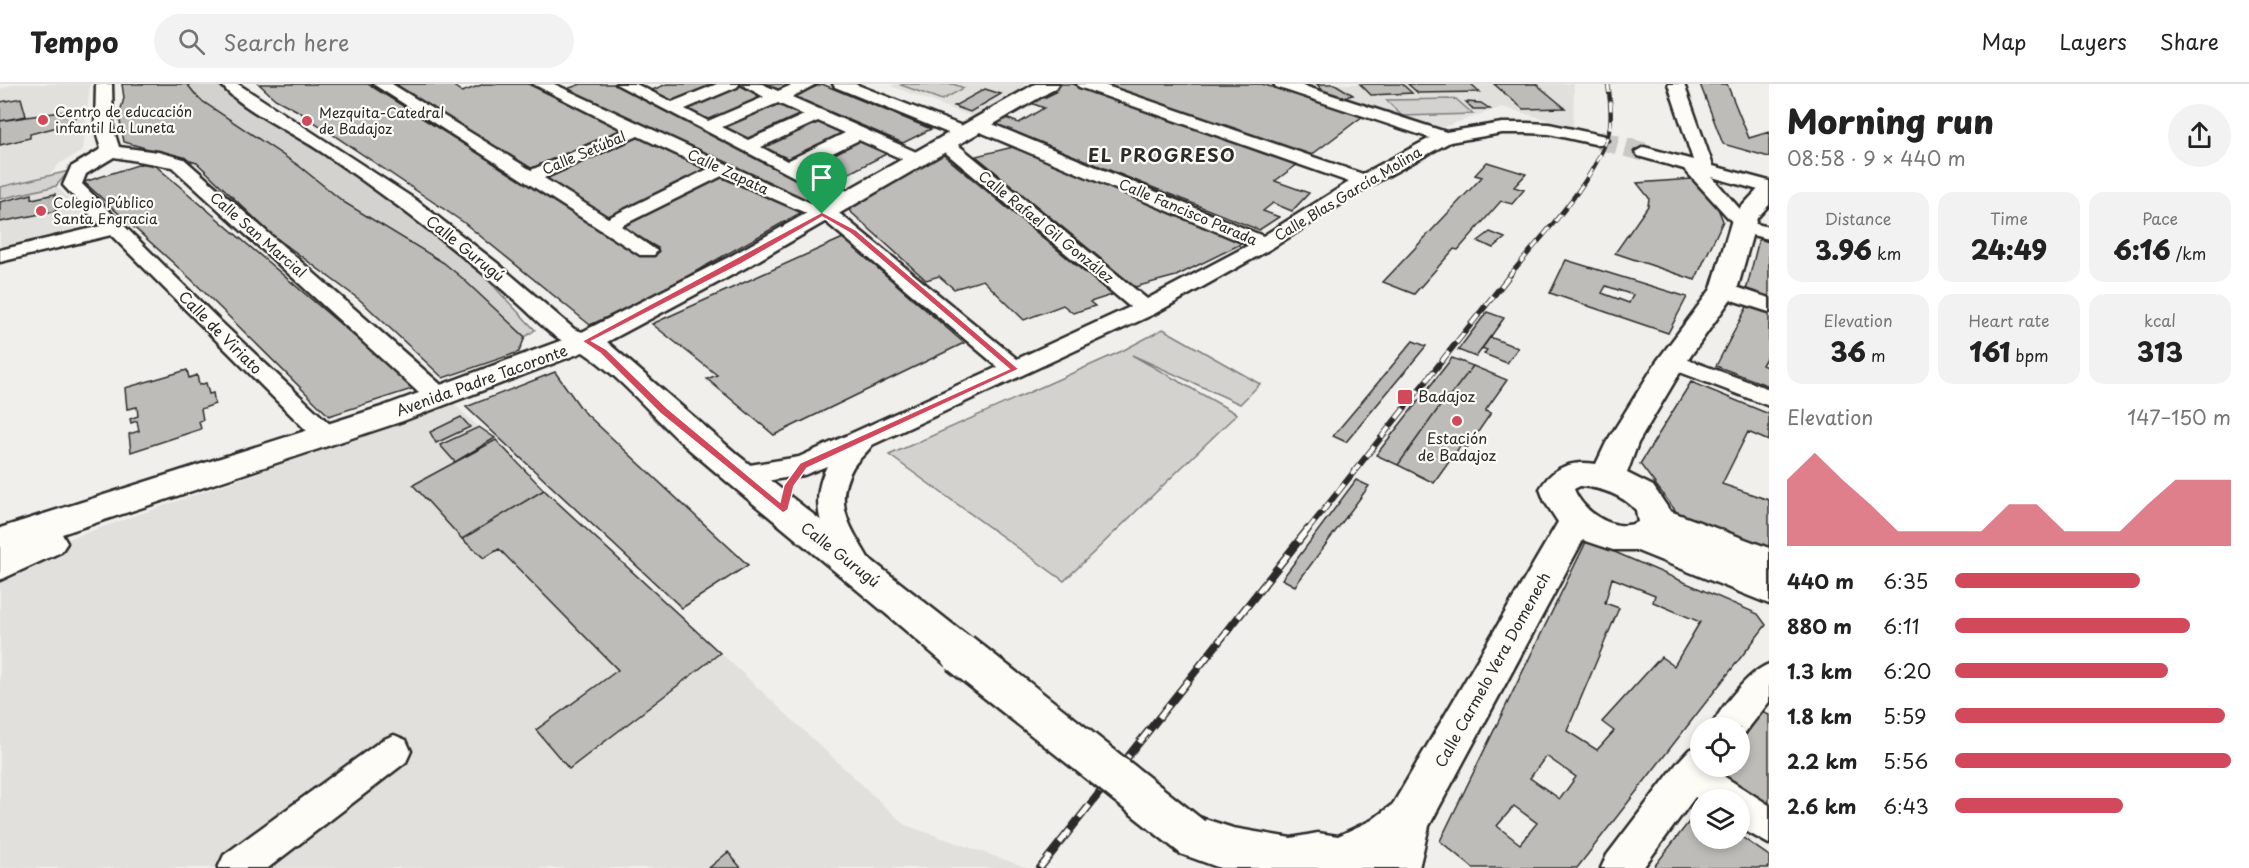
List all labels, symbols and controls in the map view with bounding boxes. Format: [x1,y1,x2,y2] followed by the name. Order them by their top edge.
[154,14,574,68] search box
[30,20,118,63] text: Tempo
[175,25,208,58] icon: search
[223,25,349,58] text: Search here
[1982,25,2026,57] text: Map
[2059,25,2127,57] text: Layers
[2160,25,2219,57] text: Share
[1787,95,1994,145] text: Morning run
[55,101,192,138] place label: Centro de educación infantil La Luneta
[319,102,444,139] place label: Mezquita-Catedral de Badajoz
[2168,104,2231,167] button: share
[36,113,50,127] marker: Centro de educación infantil La Luneta
[300,114,314,128] marker: Mezquita-Catedral de Badajoz
[539,125,629,180] street label: Calle Setúbal
[1088,141,1236,168] district label: EL PROGRESO
[1270,141,1425,246] street label: Calle Blas García Molina
[1787,143,1966,173] text: 08:58 · 9 × 440 m
[684,144,772,200] street label: Calle Zapata
[796,152,847,214] pin
[805,161,838,194] icon: arrive
[974,165,1119,288] street label: Calle Rafael Gil González
[1116,173,1261,250] street label: Calle Fancisco Parada
[206,187,311,282] street label: Calle San Marcial
[53,192,158,229] place label: Colegio Público Santa Engracia
[34,204,48,218] marker: Colegio Público Santa Engracia
[1824,206,1892,230] text: Distance
[1990,206,2028,230] text: Time
[2142,206,2178,230] text: Pace
[422,209,510,287] street label: Calle Gurugú
[1815,230,1872,269] text: 3.96
[1971,230,2047,269] text: 24:49
[2114,230,2171,269] text: 6:16
[1872,241,1901,265] text: km
[2171,241,2206,265] text: /km
[174,285,268,379] street label: Calle de Viriato
[1823,308,1893,332] text: Elevation
[1969,308,2049,332] text: Heart rate
[2144,308,2176,332] text: kcal
[1830,332,1866,371] text: 36
[1969,332,2010,371] text: 161
[2137,332,2183,371] text: 313
[393,338,570,421] street label: Avenida Padre Tacoronte
[1866,343,1886,367] text: m
[2010,343,2049,367] text: bpm
[1418,384,1476,407] place label: Badajoz
[1396,388,1414,406] marker: Badajoz
[1787,402,1873,432] text: Elevation
[2127,402,2231,432] text: 147–150 m
[1450,414,1464,428] marker: Estación de Badajoz
[1418,426,1497,466] place label: Estación de Badajoz
[796,515,886,592] street label: Calle Gurugú
[1787,566,1854,596] text: 440 m
[1883,566,1928,596] text: 6:35
[1428,567,1555,771] street label: Calle Carmelo Vera Domenech
[1787,611,1852,641] text: 880 m
[1883,611,1919,641] text: 6:11
[1787,656,1853,686] text: 1.3 km
[1883,656,1931,686] text: 6:20
[1787,701,1852,731] text: 1.8 km
[1883,701,1927,731] text: 5:59
[1690,717,1750,849] map controls
[1690,717,1750,777] button: locate
[1787,746,1857,776] text: 2.2 km
[1883,746,1928,776] text: 5:56
[1690,789,1750,849] button: layers
[1787,791,1856,821] text: 2.6 km
[1883,791,1929,821] text: 6:43

